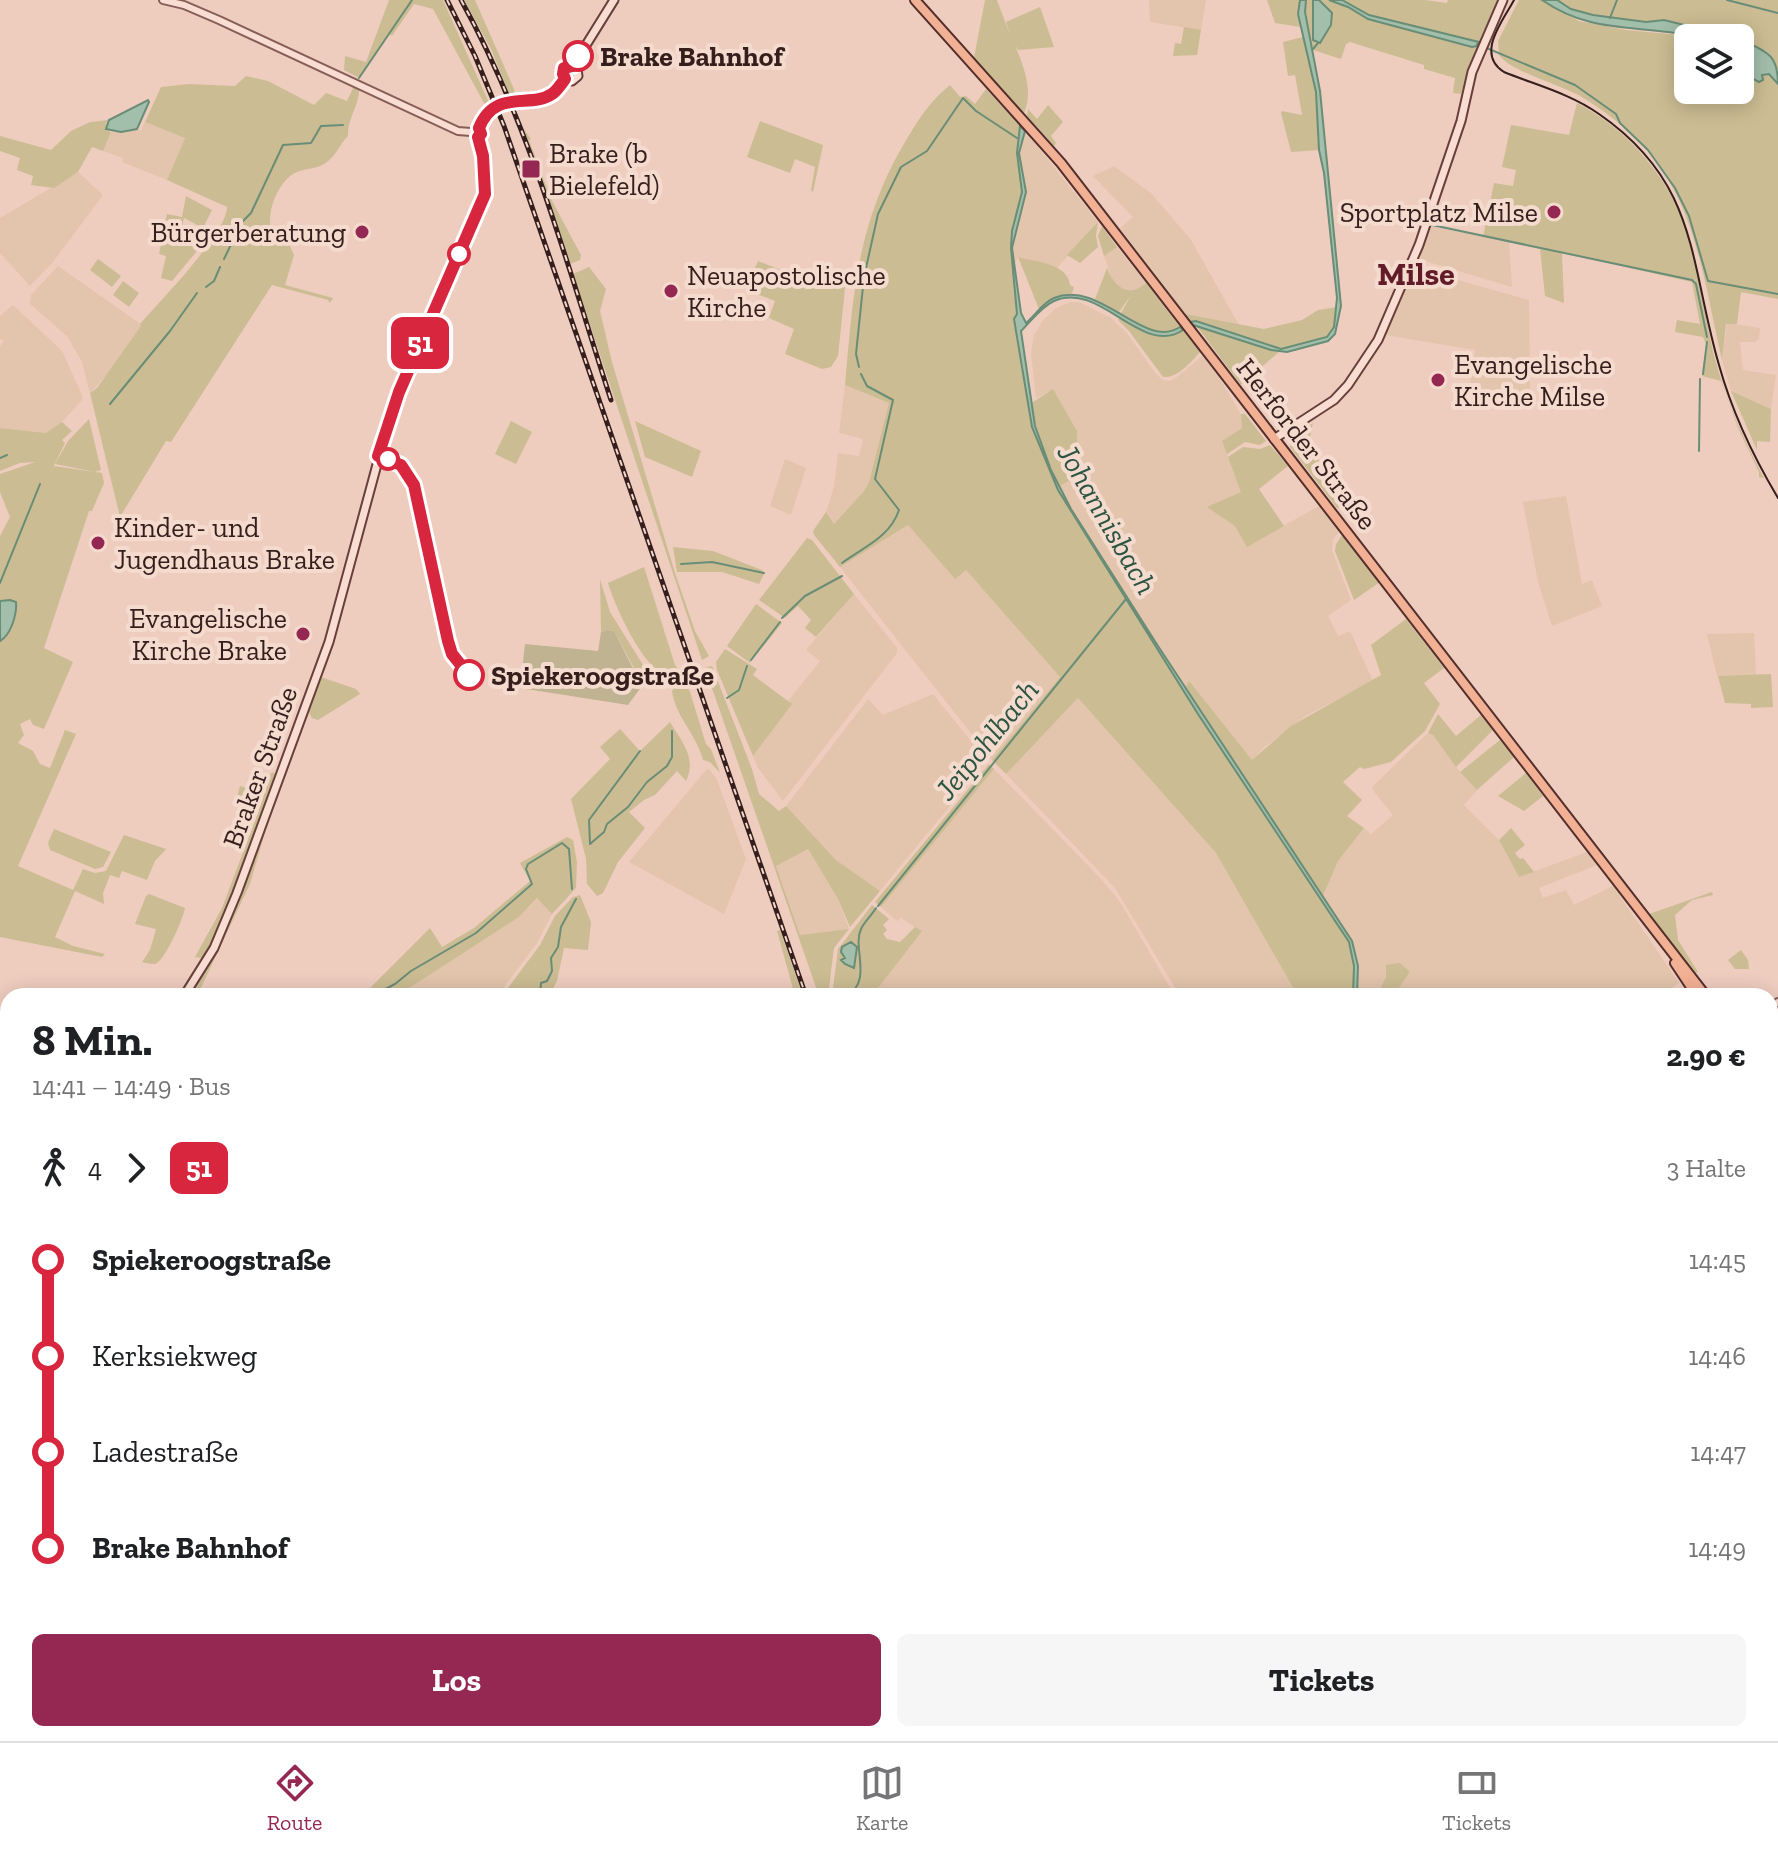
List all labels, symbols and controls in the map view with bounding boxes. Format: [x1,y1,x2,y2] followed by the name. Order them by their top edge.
[1674,24,1754,104] map controls
[1674,24,1754,104] button: layers
[600,40,785,73] place label: Brake Bahnhof
[563,41,593,71] marker: Brake Bahnhof
[549,137,659,202] place label: Brake (b Bielefeld)
[520,158,542,180] marker: Brake (b Bielefeld)
[1340,196,1538,229] place label: Sportplatz Milse
[1545,203,1563,221] marker: Sportplatz Milse
[150,216,346,249] place label: Bürgerberatung
[353,223,371,241] marker: Bürgerberatung
[448,243,470,265] unlabelled marker
[1377,255,1455,293] district label: Milse
[687,259,886,324] place label: Neuapostolische Kirche
[662,282,680,300] marker: Neuapostolische Kirche
[384,317,456,369] line badge: 51
[407,326,433,359] text: 51
[1454,348,1612,413] place label: Evangelische Kirche Milse
[1230,352,1384,536] street label: Herforder Straße
[1429,371,1447,389] marker: Evangelische Kirche Milse
[1049,437,1164,601] water label: Johannisbach
[377,448,399,470] unlabelled marker
[114,511,335,576] place label: Kinder- und Jugendhaus Brake
[89,534,107,552] marker: Kinder- und Jugendhaus Brake
[129,602,287,667] place label: Evangelische Kirche Brake
[294,625,312,643] marker: Evangelische Kirche Brake
[491,659,714,692] place label: Spiekeroogstraße
[454,660,484,690] marker: Spiekeroogstraße
[927,673,1046,808] water label: Jeipohlbach
[216,682,304,852] street label: Braker Straße
[32,1013,153,1066] text: 8 Min.
[1666,1038,1746,1074] text: 2.90 €
[32,1070,231,1102] text: 14:41 – 14:49 · Bus
[32,1146,76,1190] icon: walk
[114,1146,158,1190] icon: forward
[186,1151,212,1184] text: 51
[88,1152,102,1184] text: 4
[1667,1152,1746,1184] text: 3 Halte
[92,1242,331,1278] text: Spiekeroogstraße
[1689,1244,1746,1276] text: 14:45
[92,1338,257,1374] text: Kerksiekweg
[1688,1340,1746,1372] text: 14:46
[92,1434,238,1470] text: Ladestraße
[1690,1436,1746,1468] text: 14:47
[92,1530,288,1566] text: Brake Bahnhof
[1688,1532,1746,1564] text: 14:49
[32,1634,881,1726] button: Los
[897,1634,1746,1726] button: Tickets
[267,1761,322,1836] tab: Route
[856,1761,908,1836] tab: Karte
[1442,1761,1511,1836] tab: Tickets

